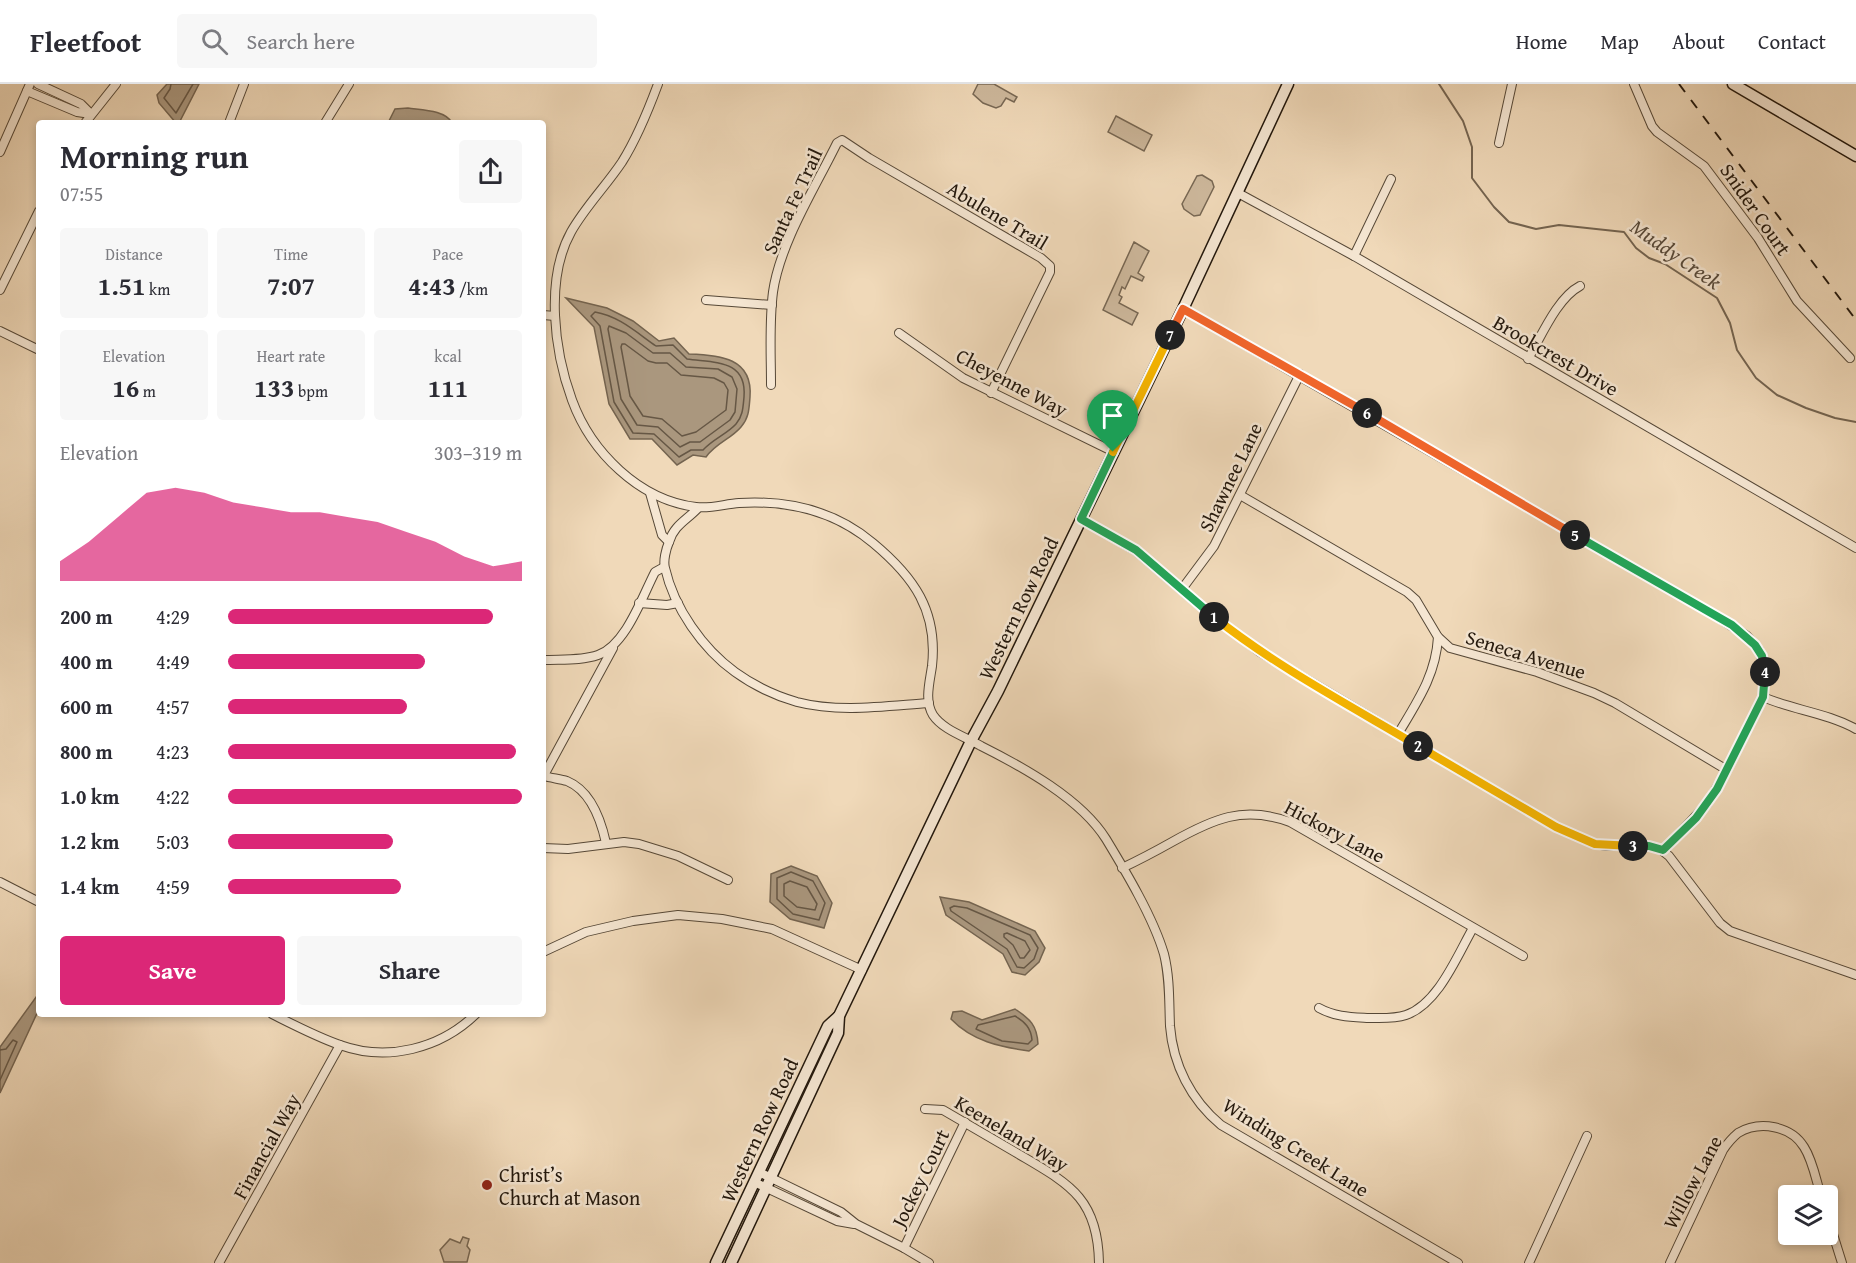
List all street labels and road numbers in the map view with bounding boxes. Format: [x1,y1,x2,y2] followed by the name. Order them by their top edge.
[755,143,829,259] street label: Santa Fe Trail
[1714,157,1798,261] street label: Snider Court
[942,173,1054,257] street label: Abulene Trail
[1488,307,1624,403] street label: Brookcrest Drive
[951,340,1073,424] street label: Cheyenne Way
[1191,417,1269,537] street label: Shawnee Lane
[971,531,1065,684] street label: Western Row Road
[1462,622,1590,686] street label: Seneca Avenue
[1280,792,1390,870] street label: Hickory Lane
[713,1053,805,1207] street label: Western Row Road
[225,1088,307,1204] street label: Financial Way
[950,1088,1074,1178] street label: Keeneland Way
[1217,1090,1375,1204] street label: Winding Creek Lane
[882,1124,956,1235] street label: Jockey Court
[1655,1130,1729,1234] street label: Willow Lane

